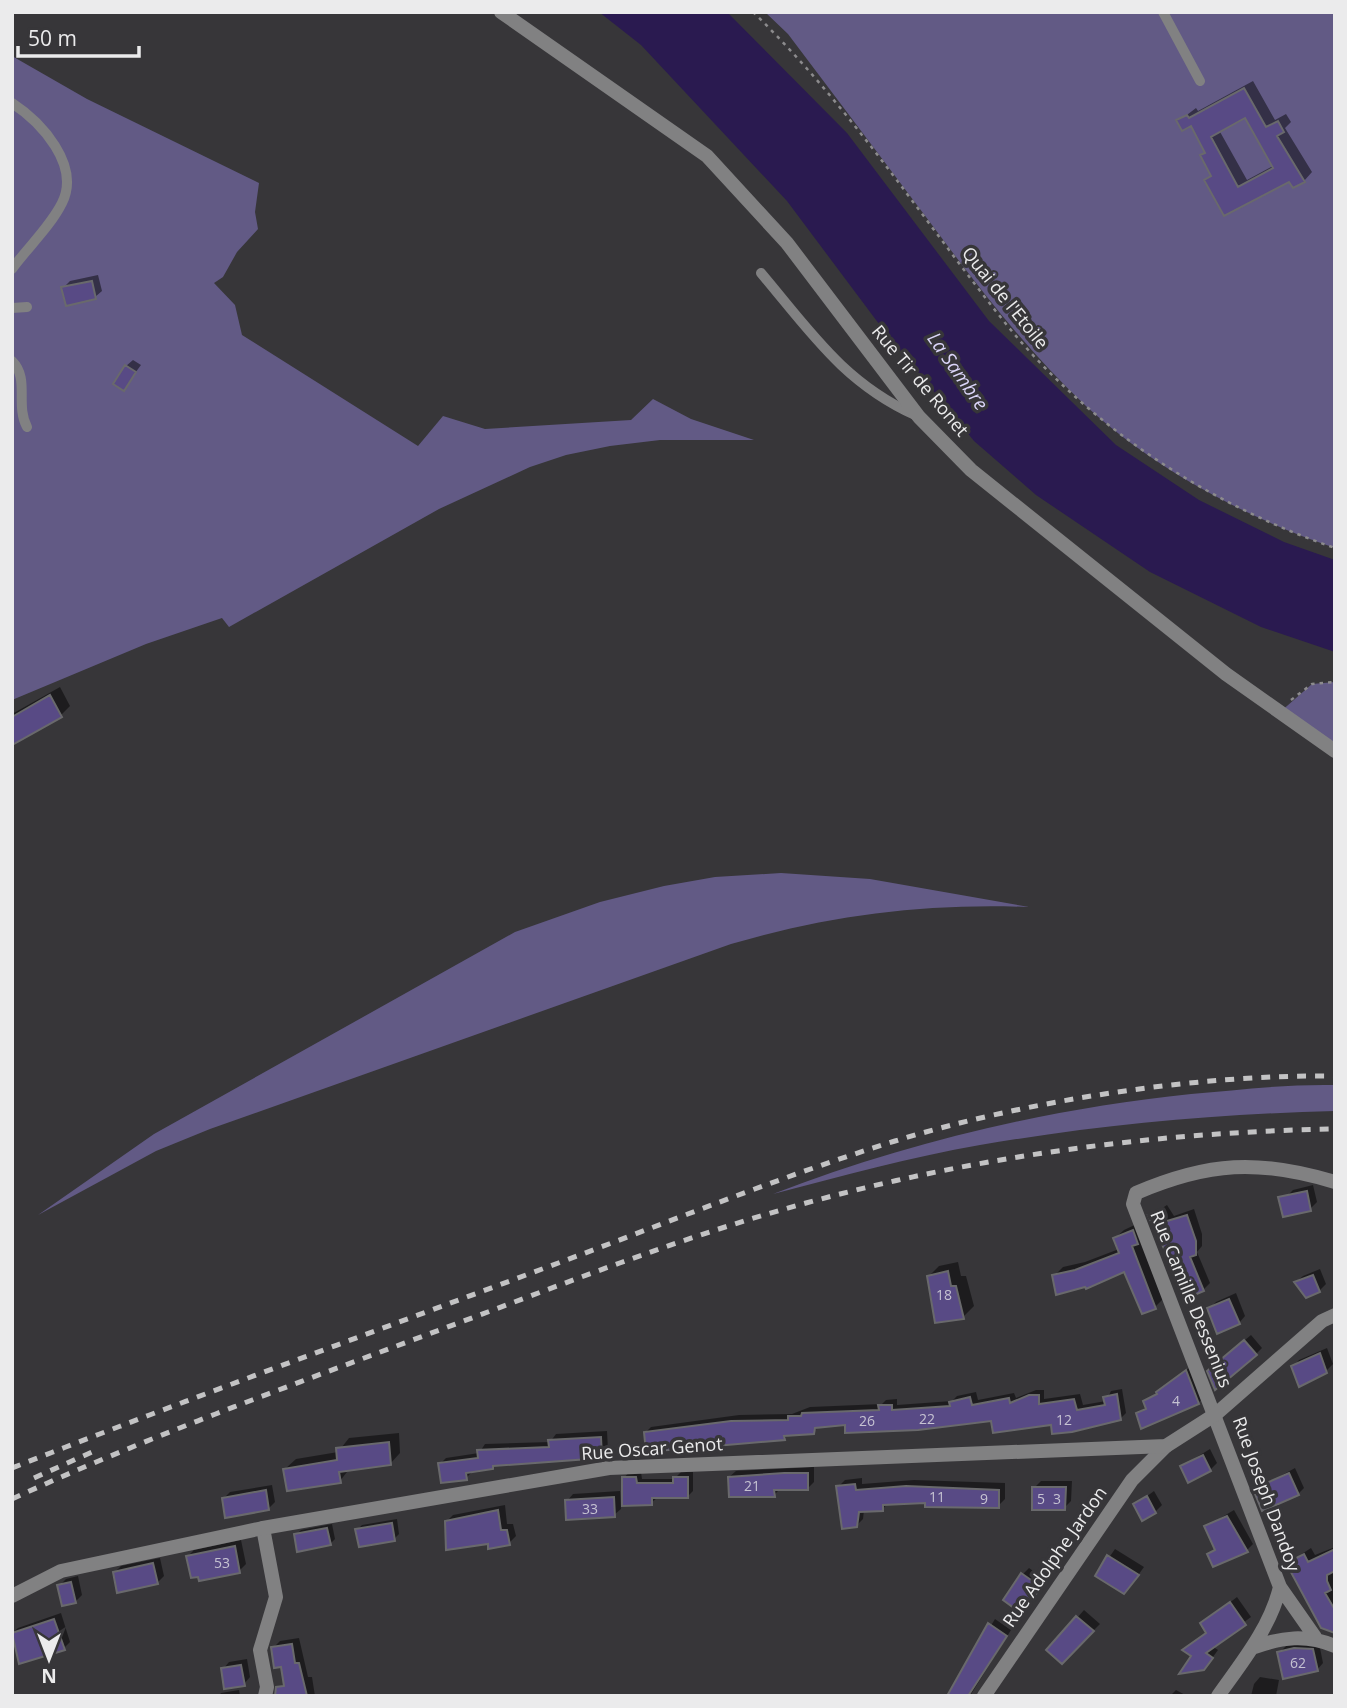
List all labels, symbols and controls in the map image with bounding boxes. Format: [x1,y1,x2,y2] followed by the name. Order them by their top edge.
[18,14,138,58] scale bar
[28,24,77,52] text: 50 m
[957,241,1054,353] street label: Quai de l'Etoile
[867,320,975,441] street label: Rue Tir de Ronet
[922,327,994,415] water label: La Sambre
[1145,1207,1238,1391] street label: Rue Camille Dessenius
[936,1285,952,1304] house number: 18
[1172,1391,1180,1410] house number: 4
[919,1409,935,1428] house number: 22
[1056,1410,1072,1429] house number: 12
[859,1411,875,1430] house number: 26
[1228,1413,1306,1575] street label: Rue Joseph Dandoy
[580,1431,723,1465] street label: Rue Oscar Genot
[744,1476,760,1495] house number: 21
[997,1481,1112,1632] street label: Rue Adolphe Jardon
[929,1487,945,1506] house number: 11
[980,1489,988,1508] house number: 9
[1037,1489,1045,1508] house number: 5
[1053,1489,1061,1508] house number: 3
[582,1499,598,1518] house number: 33
[214,1553,230,1572] house number: 53
[14,1624,84,1694] north arrow
[1290,1653,1306,1672] house number: 62
[41,1663,57,1689] text: N

